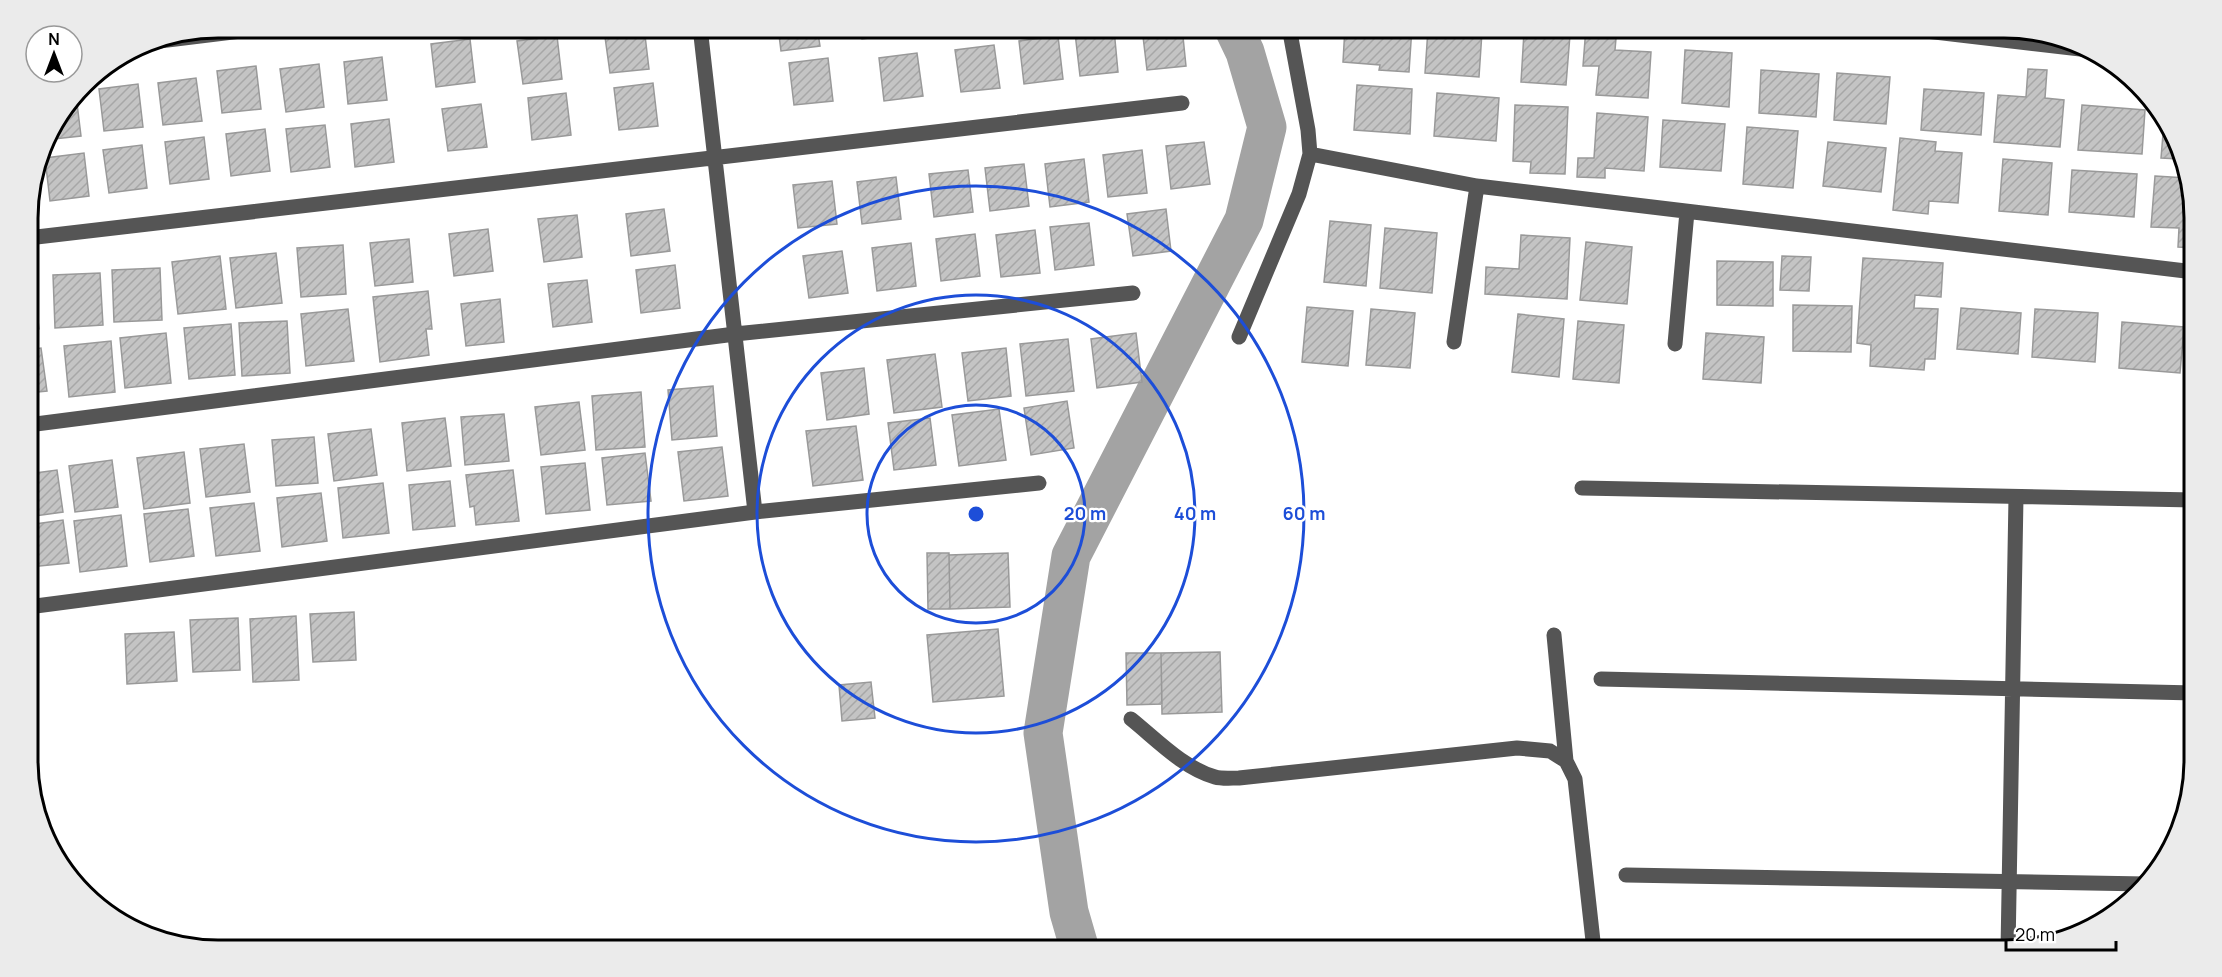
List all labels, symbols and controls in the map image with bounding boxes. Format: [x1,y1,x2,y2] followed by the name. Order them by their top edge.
[24,24,84,84] north arrow
[48,28,60,50] text: N
[1064,501,1106,525] text: 20 m
[1174,501,1216,525] text: 40 m
[1283,501,1325,525] text: 60 m
[966,504,986,524] centre of rings
[2006,914,2116,952] scale bar
[2015,922,2055,946] text: 20 m

